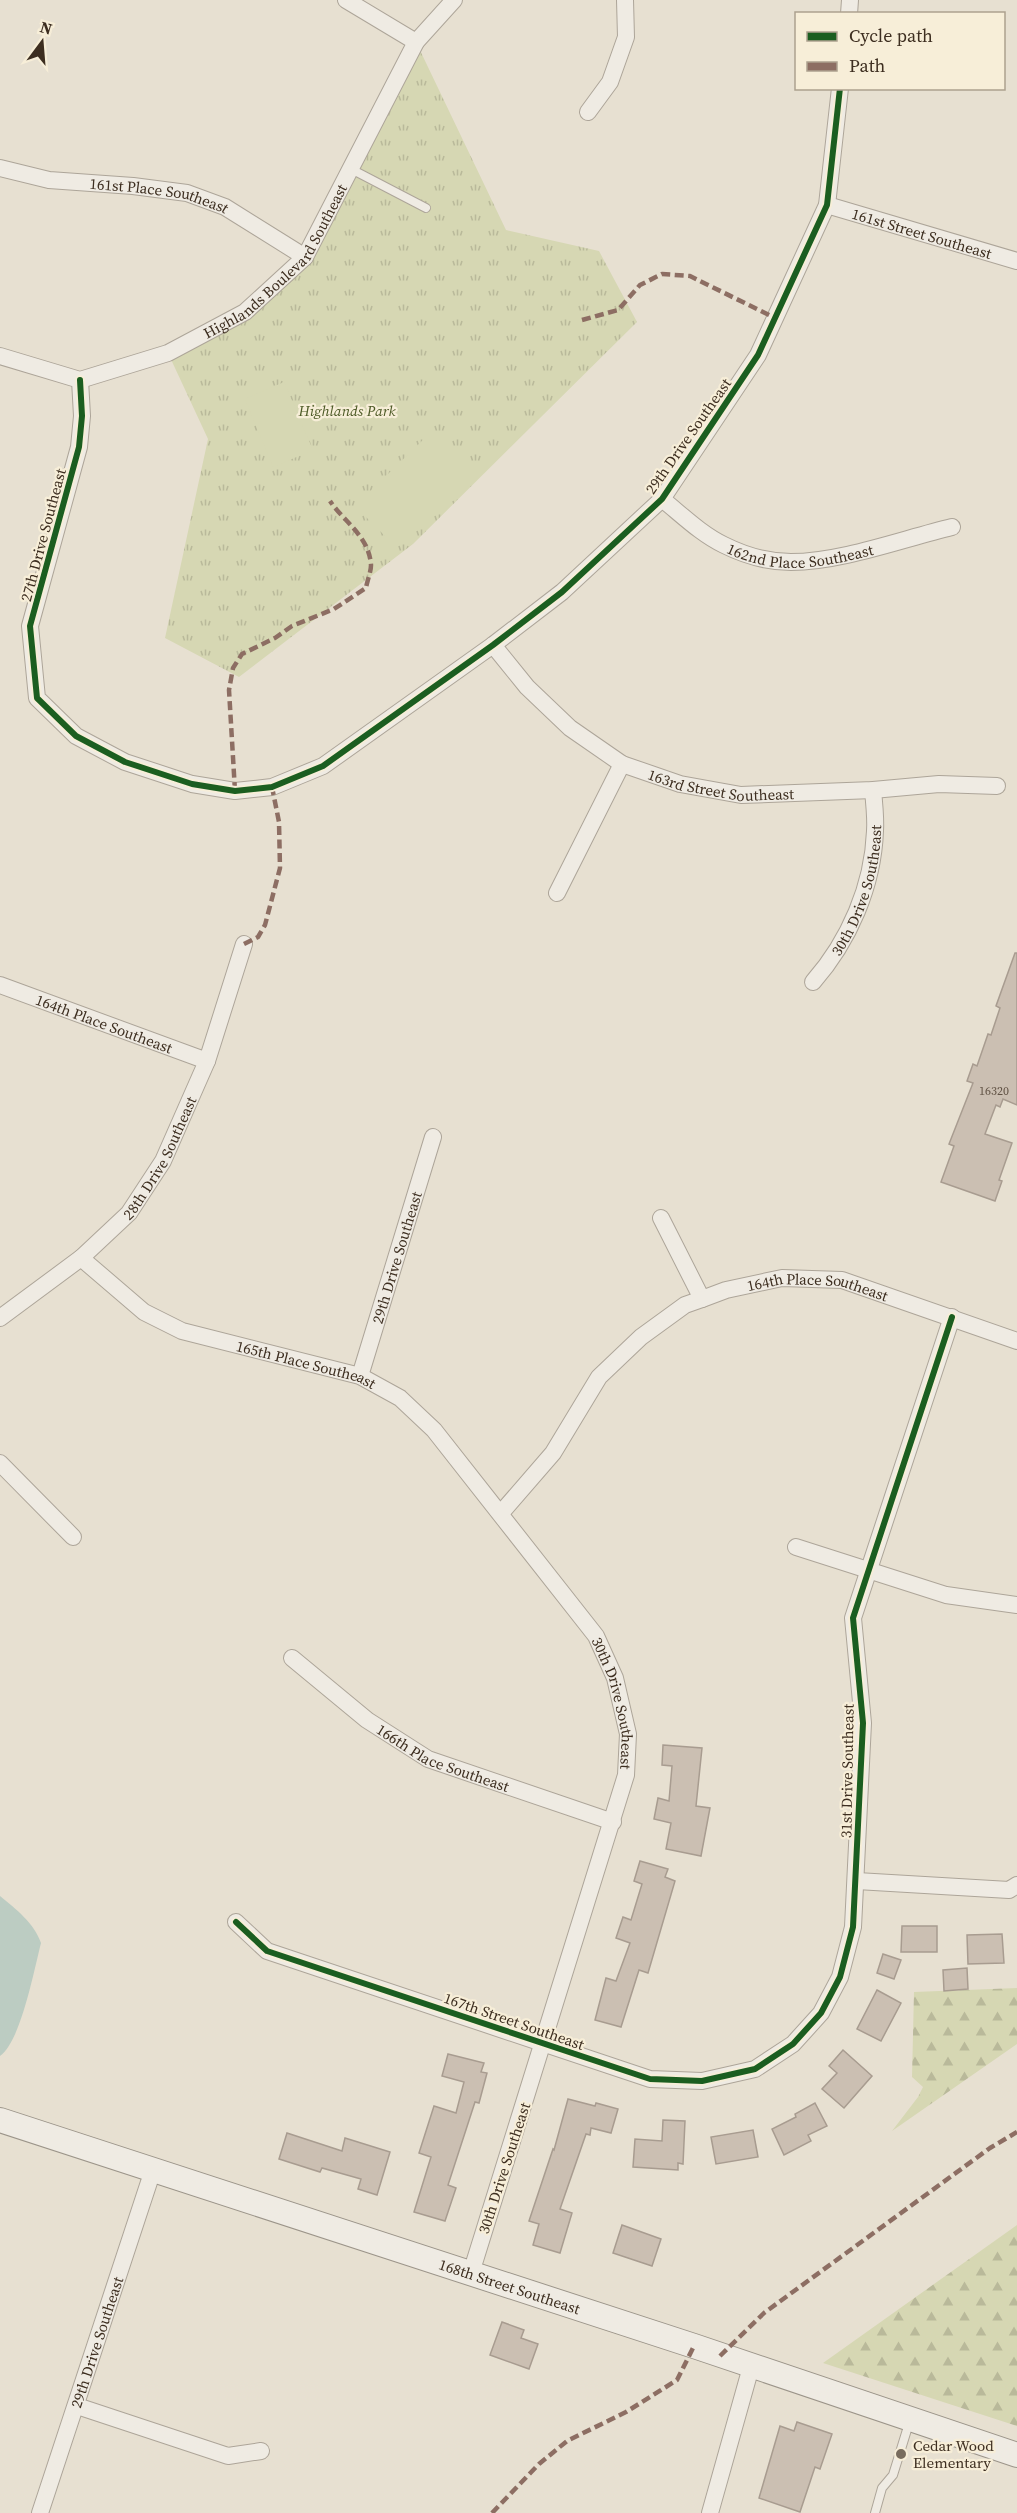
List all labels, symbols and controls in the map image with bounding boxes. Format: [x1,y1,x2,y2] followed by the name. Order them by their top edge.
[12,12,72,72] north arrow
[795,12,1005,90] legend
[38,15,55,40] text: N
[849,23,933,48] text: Cycle path
[849,53,886,78] text: Path
[89,172,233,218] street label: 161st Place Southeast
[199,180,352,343] street label: Highlands Boulevard Southeast
[850,202,994,264] street label: 161st Street Southeast
[640,374,736,498] street label: 29th Drive Southeast
[297,400,396,421] park label: Highlands Park
[15,466,71,604] street label: 27th Drive Southeast
[724,537,875,573] street label: 162nd Place Southeast
[645,763,794,806] street label: 163rd Street Southeast
[826,824,886,959] street label: 30th Drive Southeast
[33,989,176,1058] street label: 164th Place Southeast
[979,1083,1009,1099] house number: 16320
[118,1093,201,1224] street label: 28th Drive Southeast
[366,1189,426,1326] street label: 29th Drive Southeast
[745,1268,891,1306] street label: 164th Place Southeast
[234,1335,380,1393] street label: 165th Place Southeast
[587,1633,638,1770] street label: 30th Drive Southeast
[835,1703,859,1838] street label: 31st Drive Southeast
[373,1718,512,1797] street label: 166th Place Southeast
[441,1987,587,2055] street label: 167th Street Southeast
[473,2100,535,2236] street label: 30th Drive Southeast
[436,2253,583,2319] street label: 168th Street Southeast
[65,2274,128,2410] street label: 29th Drive Southeast
[913,2435,994,2473] place label: Cedar Wood Elementary
[894,2447,908,2461] marker: Cedar Wood Elementary

